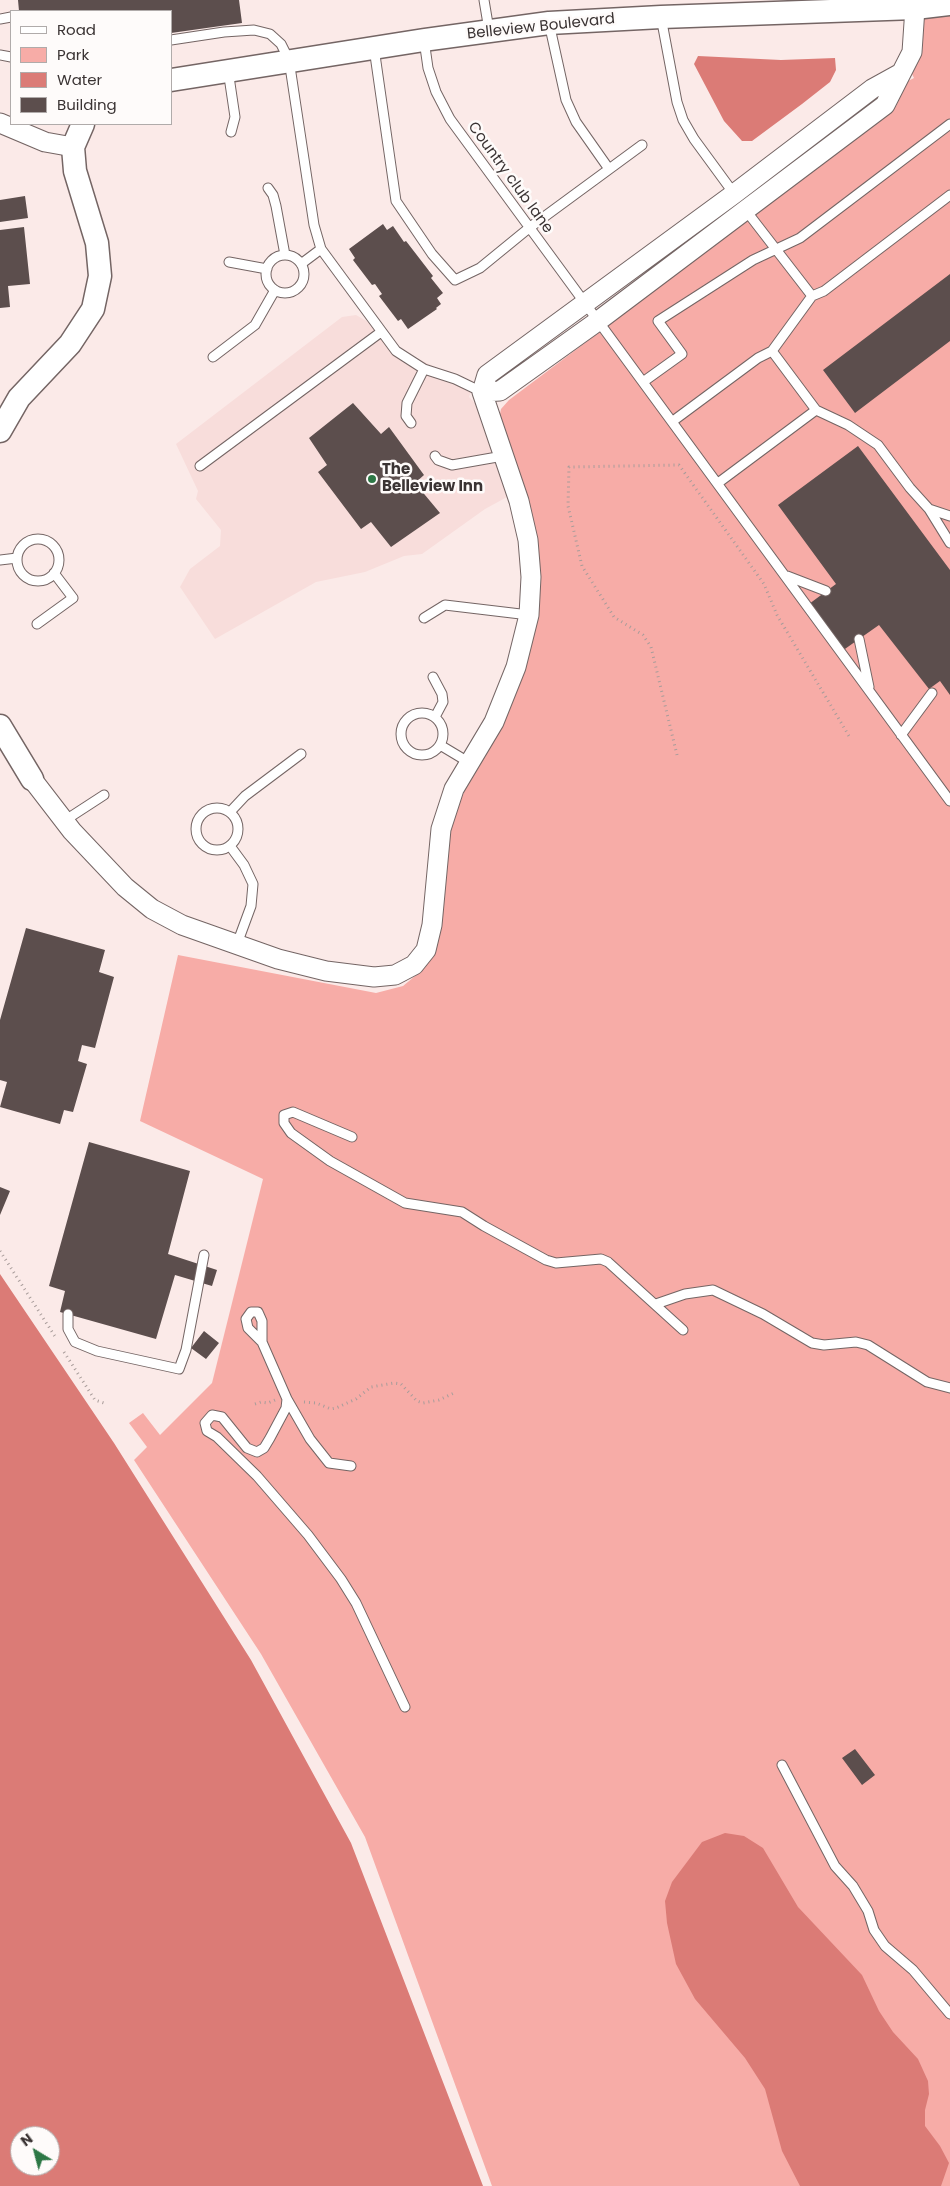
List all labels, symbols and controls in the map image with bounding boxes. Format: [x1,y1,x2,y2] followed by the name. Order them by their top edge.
[10,10,172,125] legend
[466,10,616,44] street label: Belleview Boulevard
[57,19,96,40] text: Road
[57,44,89,65] text: Park
[57,69,102,90] text: Water
[57,94,117,115] text: Building
[464,119,556,237] street label: Country club lane
[382,461,483,496] place label: The Belleview Inn
[366,473,378,485] marker: The Belleview Inn
[10,2126,60,2176] north arrow
[16,2129,37,2151] text: N

